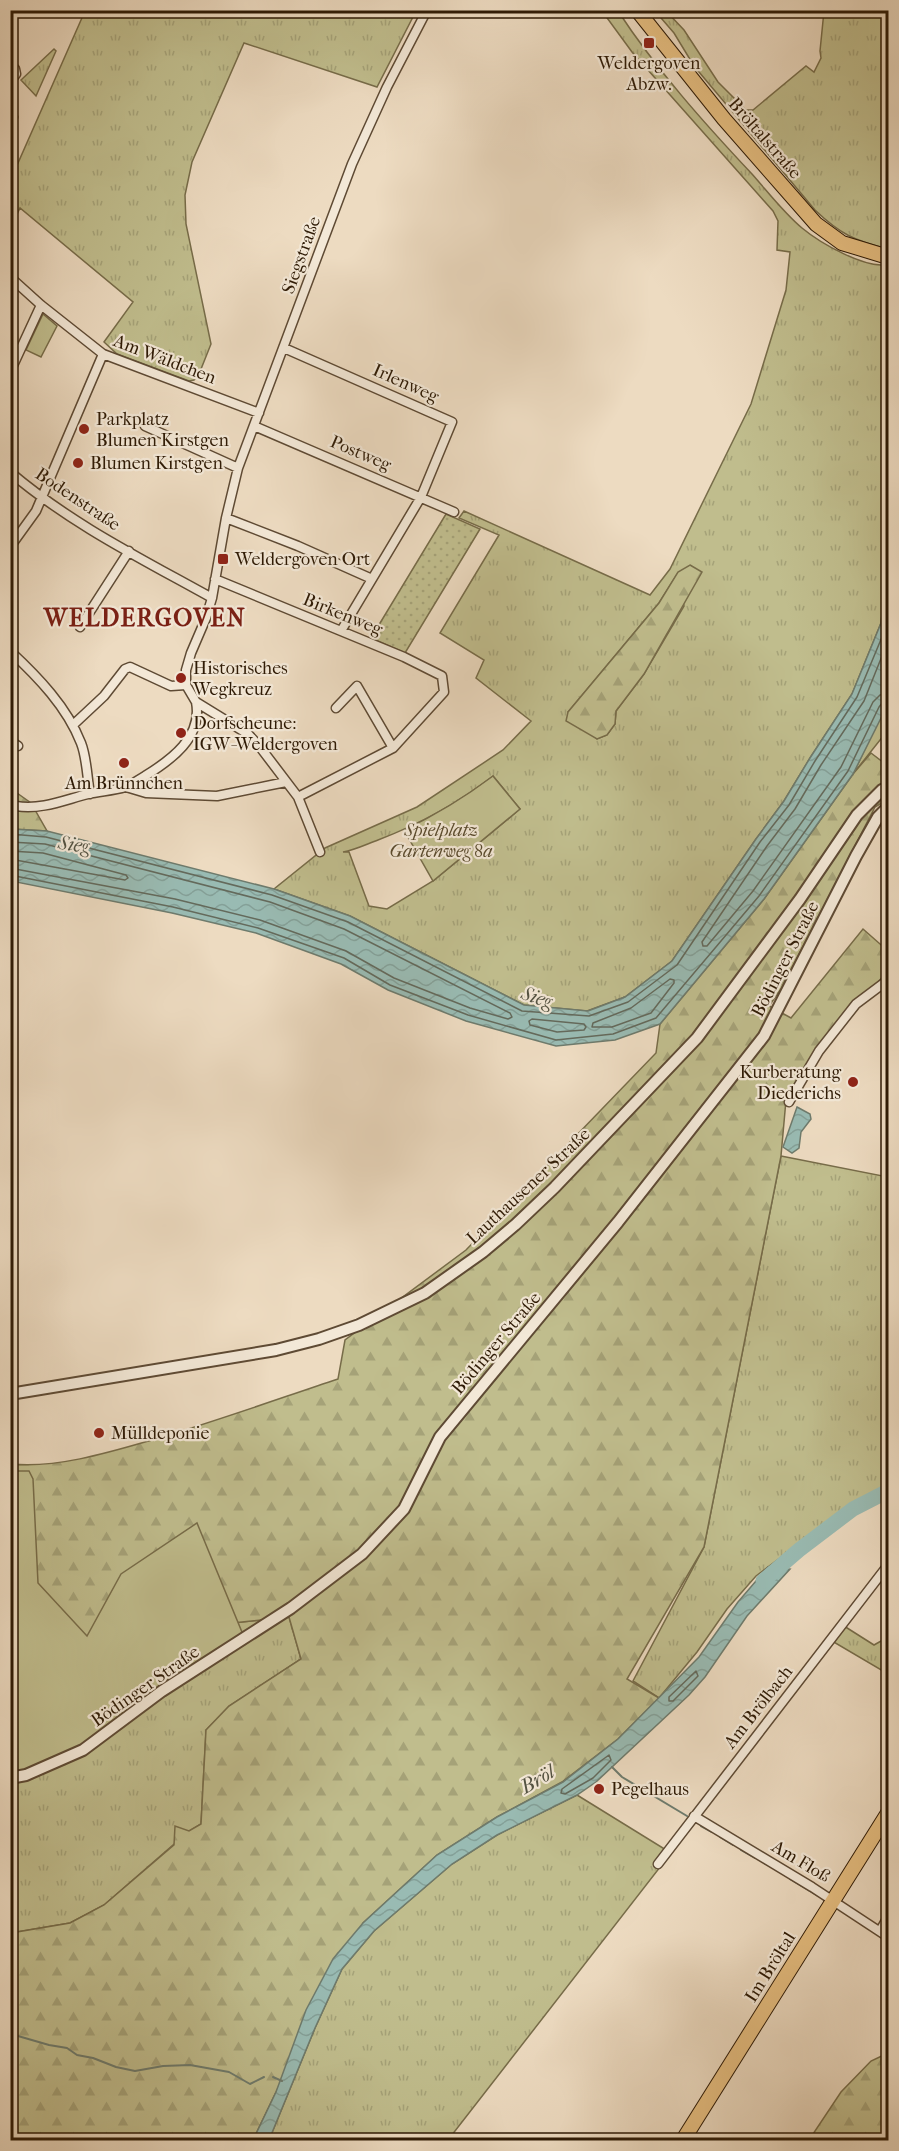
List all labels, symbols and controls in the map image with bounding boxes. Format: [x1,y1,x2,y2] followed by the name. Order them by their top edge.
[642,36,656,50] marker: Weldergoven Abzw.
[597,53,701,95] place label: Weldergoven Abzw.
[724,93,806,183] street label: Bröltalstraße
[278,214,325,297] street label: Siegstraße
[110,330,220,389] street label: Am Wäldchen
[370,360,442,407] street label: Irlenweg
[96,409,230,451] place label: Parkplatz Blumen Kirstgen
[77,422,91,436] marker: Parkplatz Blumen Kirstgen
[327,431,395,476] street label: Postweg
[90,453,224,474] place label: Blumen Kirstgen
[71,456,85,470] marker: Blumen Kirstgen
[31,463,124,536] street label: Bodenstraße
[234,549,371,570] place label: Weldergoven Ort
[216,552,230,566] marker: Weldergoven Ort
[300,589,386,640] street label: Birkenweg
[43,604,246,632] district label: WELDERGOVEN
[192,658,288,700] place label: Historisches Wegkreuz
[174,671,188,685] marker: Historisches Wegkreuz
[193,713,338,755] place label: Dorfscheune: IGW-Weldergoven
[174,726,188,740] marker: Dorfscheune: IGW-Weldergoven
[117,756,131,770] marker: Am Brünnchen
[64,773,184,794] place label: Am Brünnchen
[389,820,493,862] park label: Spielplatz Gartenweg 8a
[56,831,92,858] water label: Sieg
[747,898,824,1021] street label: Bödinger Straße
[517,981,557,1014] water label: Sieg
[739,1062,841,1104] place label: Kurberatung Diederichs
[846,1075,860,1089] marker: Kurberatung Diederichs
[462,1124,594,1249] street label: Lauthausener Straße
[448,1288,545,1399] street label: Bödinger Straße
[111,1423,209,1444] place label: Mülldeponie
[92,1426,106,1440] marker: Mülldeponie
[87,1641,203,1731] street label: Bödinger Straße
[719,1662,797,1754] street label: Am Brölbach
[515,1759,560,1799] water label: Bröl
[611,1779,689,1800] place label: Pegelhaus
[592,1782,606,1796] marker: Pegelhaus
[767,1835,834,1887] street label: Am Floß
[741,1928,800,2006] street label: Im Bröltal

